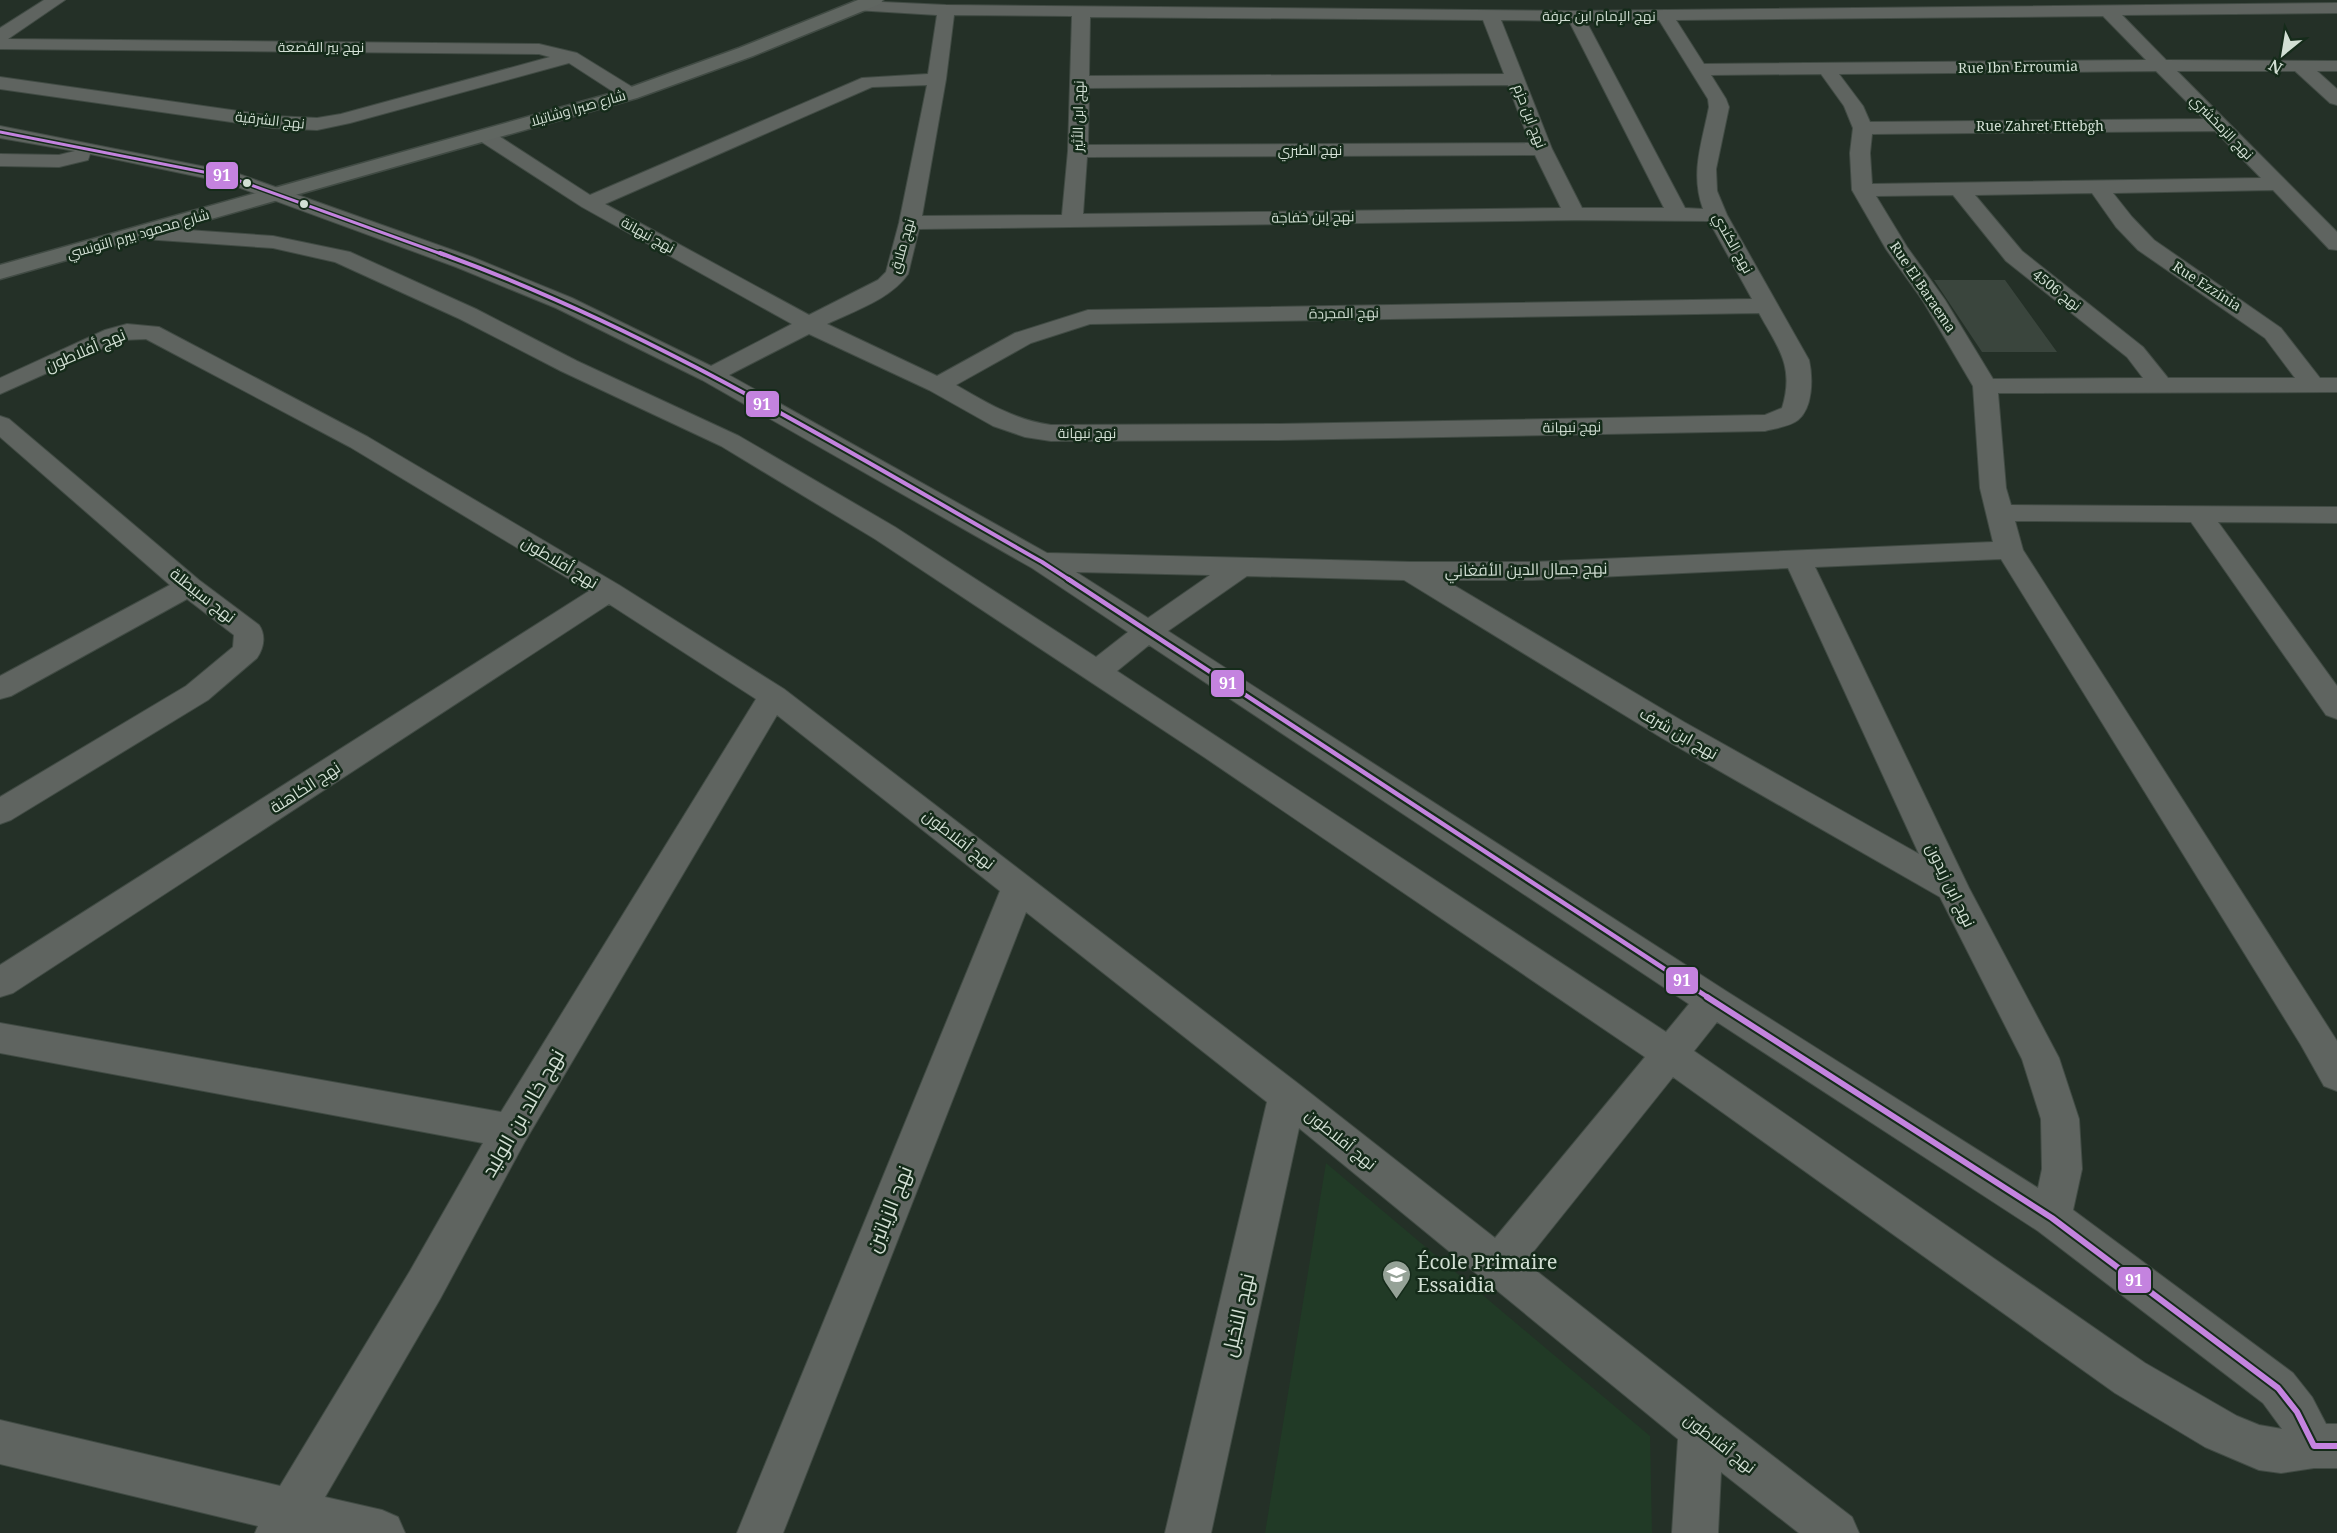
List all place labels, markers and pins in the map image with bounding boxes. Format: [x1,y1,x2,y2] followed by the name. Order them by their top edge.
[241,177,253,189] unlabelled marker
[298,198,310,210] unlabelled marker
[1417,1248,1558,1298] place label: École Primaire Essaidia
[1380,1258,1412,1300] school or university icon: École Primaire Essaidia

